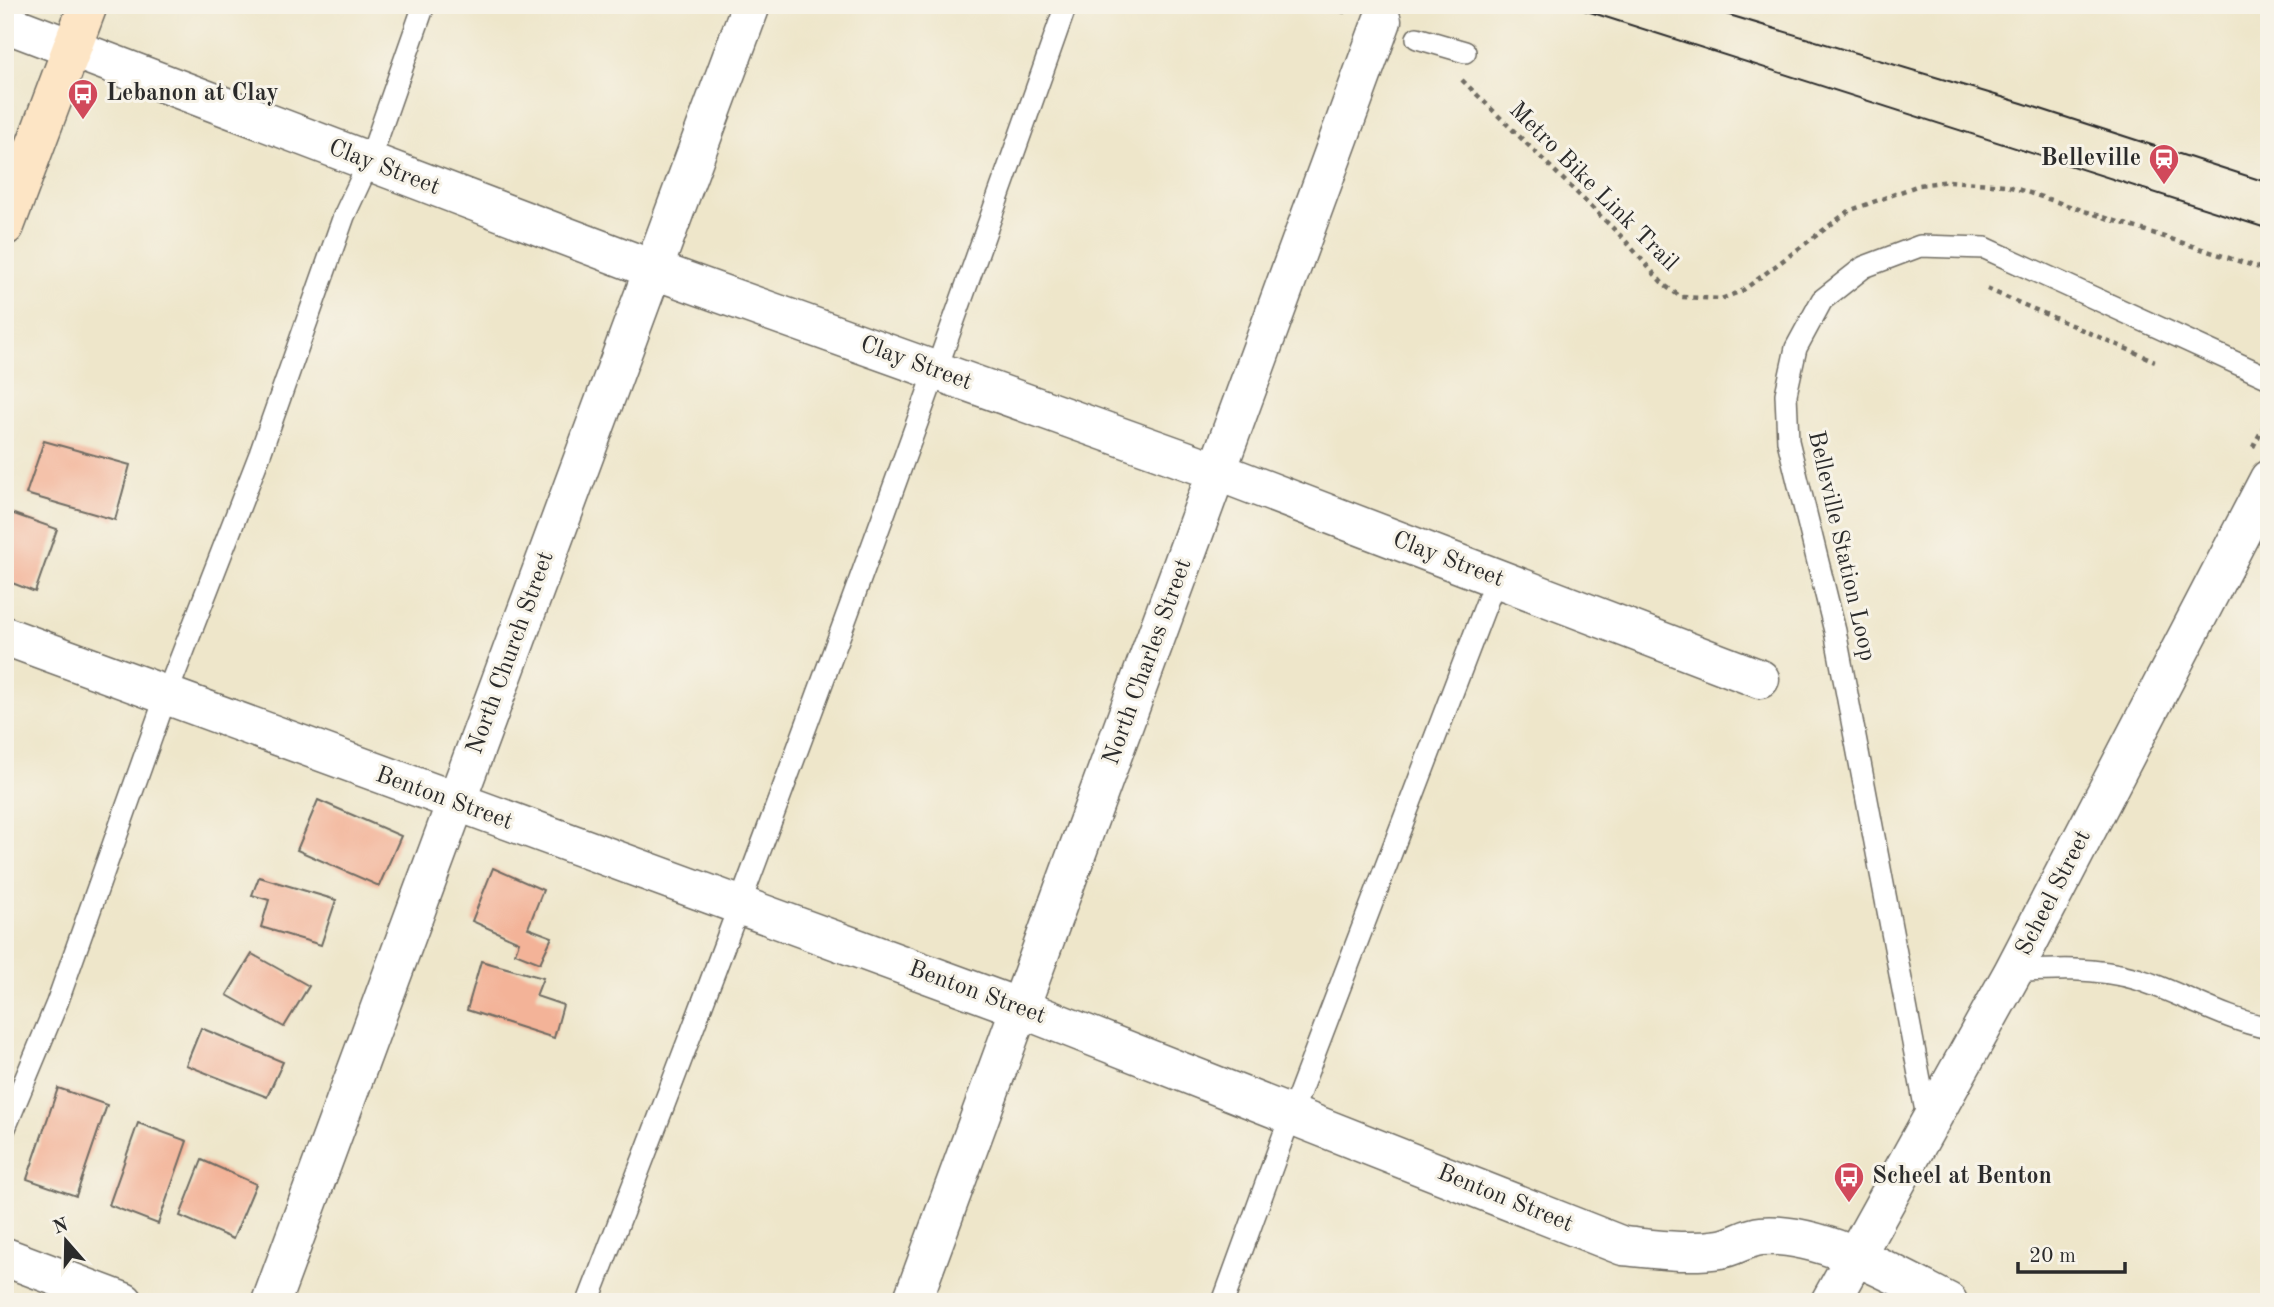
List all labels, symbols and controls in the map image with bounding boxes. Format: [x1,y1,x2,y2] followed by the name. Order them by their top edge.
[66,77,100,121] bus stop icon: Lebanon at Clay
[106,82,279,106] place label: Lebanon at Clay
[1504,98,1682,276] street label: Metro Bike Link Trail
[325,136,443,200] street label: Clay Street
[2147,142,2181,186] station icon: Belleville
[2041,147,2141,171] place label: Belleville
[857,333,975,395] street label: Clay Street
[1803,429,1879,663] street label: Belleville Station Loop
[1389,528,1507,592] street label: Clay Street
[463,548,559,758] street label: North Church Street
[1100,556,1196,768] street label: North Charles Street
[372,763,516,835] street label: Benton Street
[2012,826,2096,960] street label: Scheel Street
[905,957,1049,1029] street label: Benton Street
[1832,1160,1866,1204] bus stop icon: Scheel at Benton
[1434,1161,1576,1237] street label: Benton Street
[1872,1165,2052,1189] place label: Scheel at Benton
[32,1206,102,1276] north arrow
[51,1216,72,1239] text: N
[2018,1230,2125,1274] scale bar
[2029,1246,2076,1267] text: 20 m

